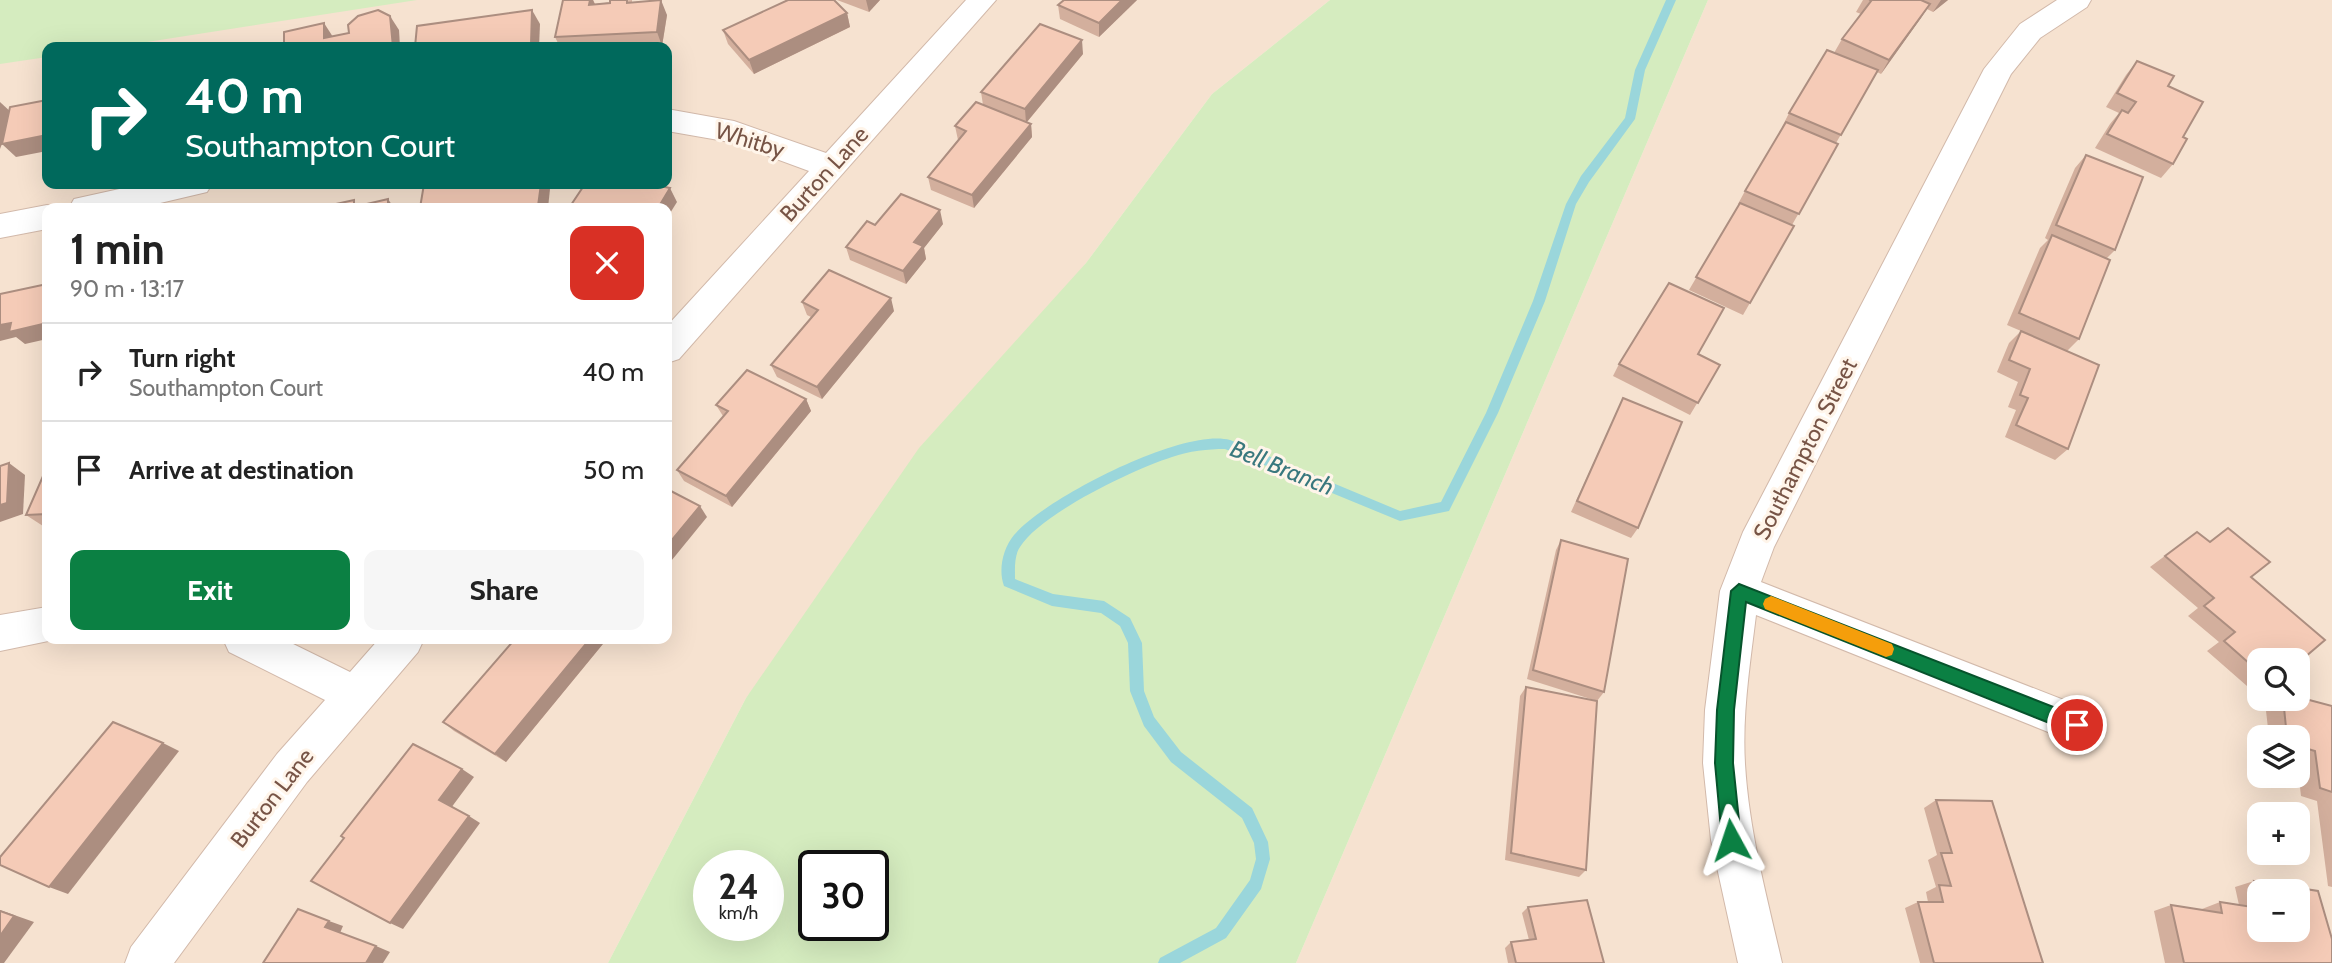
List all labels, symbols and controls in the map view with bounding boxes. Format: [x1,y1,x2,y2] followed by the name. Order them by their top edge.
[185,66,304,125] text: 40 m
[70,70,161,161] icon: right
[712,116,788,164] street label: Whitby
[774,120,874,227] street label: Burton Lane
[185,126,455,165] text: Southampton Court
[70,223,165,275] text: 1 min
[570,226,644,300] button: close
[70,275,184,303] text: 90 m · 13:17
[129,342,235,374] text: Turn right
[70,353,108,391] icon: right
[1747,353,1863,544] street label: Southampton Street
[582,356,644,388] text: 40 m
[129,374,323,402] text: Southampton Court
[1226,434,1338,501] water label: Bell Branch
[70,451,108,489] icon: arrive
[129,454,354,486] text: Arrive at destination
[583,454,644,486] text: 50 m
[70,550,350,630] button: Exit
[364,550,644,630] button: Share
[2247,648,2310,942] map controls
[2247,648,2310,711] button: search
[2047,695,2107,755] pin
[2058,706,2096,744] icon: arrive
[2247,725,2310,788] button: layers
[224,743,320,853] street label: Burton Lane
[2247,802,2310,865] button: +
[1694,803,1768,877] position arrow
[798,850,889,941] speed limit sign: 30
[718,865,759,908] text: 24
[2247,879,2310,942] button: −
[719,902,758,924] text: km/h

